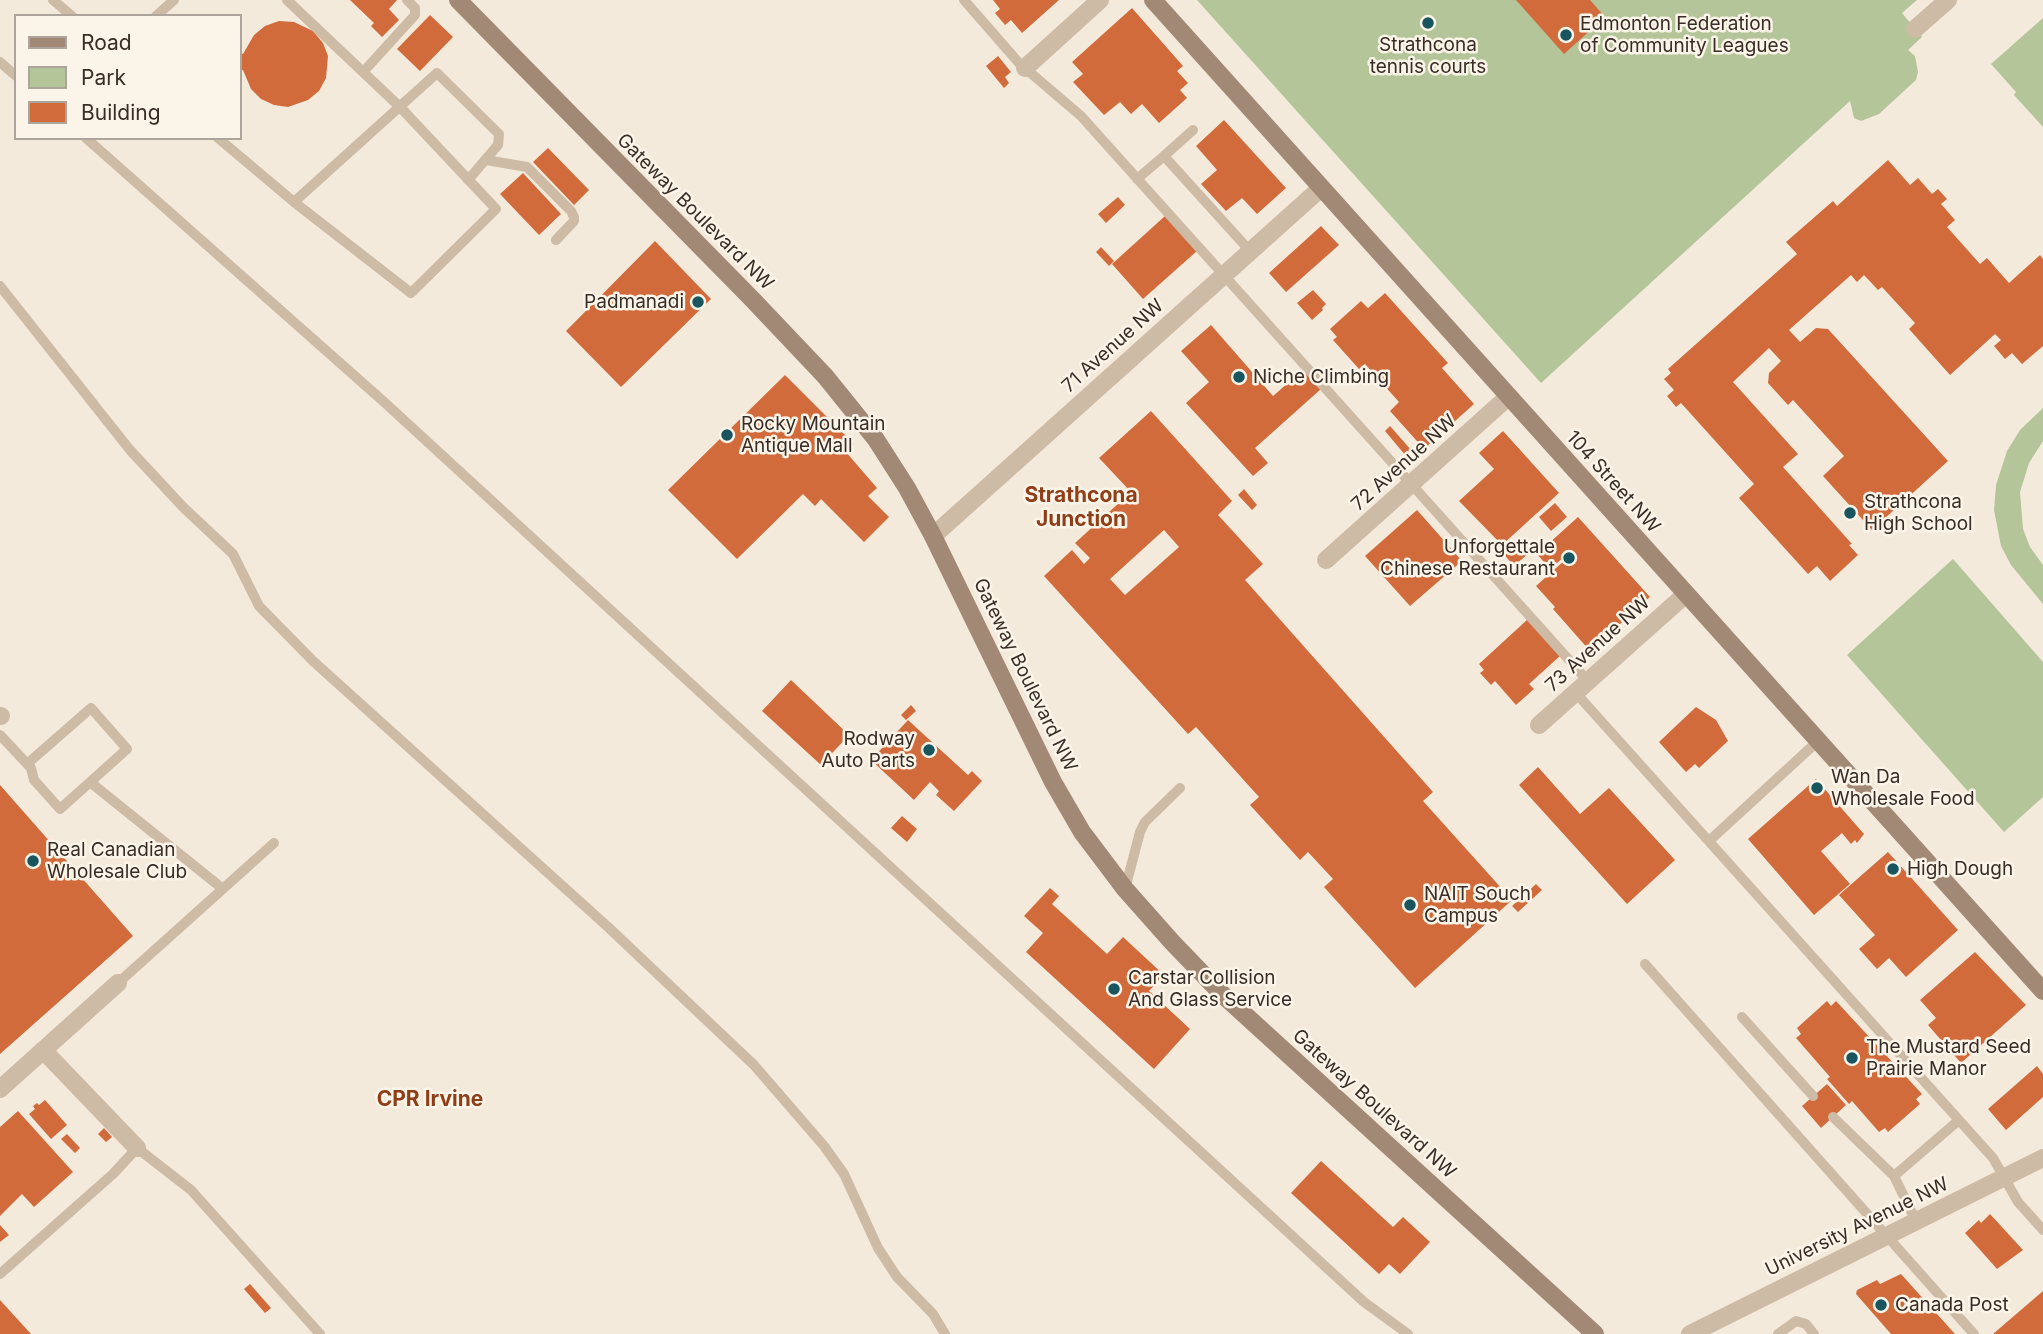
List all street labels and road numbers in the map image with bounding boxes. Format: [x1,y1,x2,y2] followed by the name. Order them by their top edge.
[612,129,778,295] street label: Gateway Boulevard NW
[1057,294,1169,398] street label: 71 Avenue NW
[1347,410,1461,516] street label: 72 Avenue NW
[1561,426,1665,538] street label: 104 Street NW
[968,575,1082,775] street label: Gateway Boulevard NW
[1541,591,1655,697] street label: 73 Avenue NW
[1288,1025,1460,1183] street label: Gateway Boulevard NW
[1762,1173,1952,1281] street label: University Avenue NW

